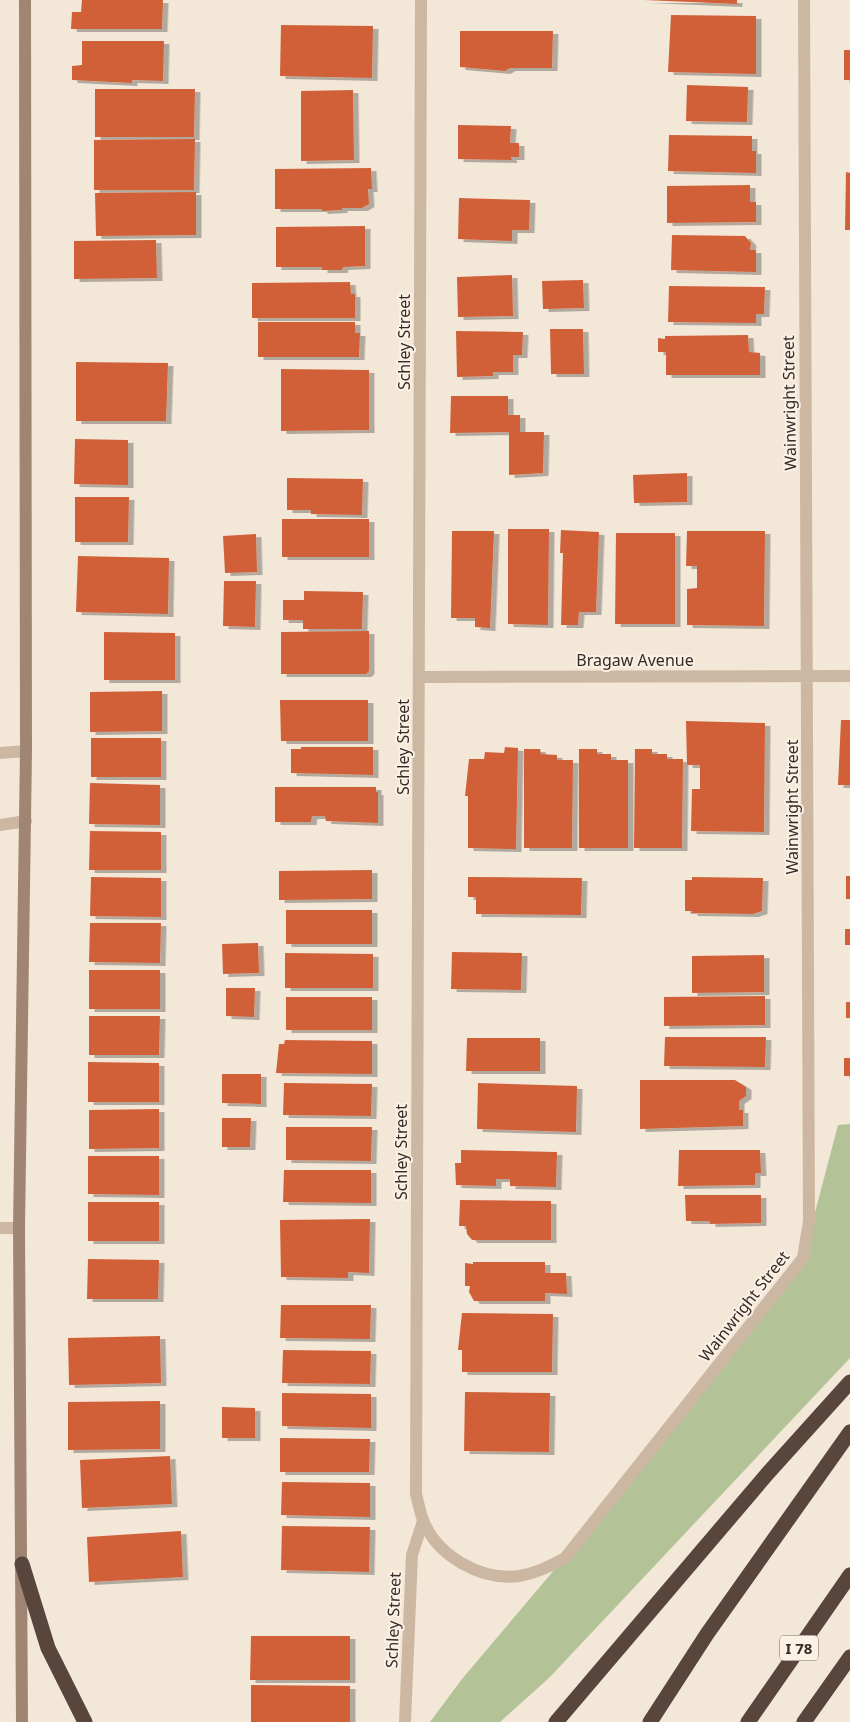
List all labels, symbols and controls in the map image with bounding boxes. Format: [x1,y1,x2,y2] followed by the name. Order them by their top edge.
[393,294,415,390] street label: Schley Street
[777,335,801,471] street label: Wainwright Street
[576,649,694,671] street label: Bragaw Avenue
[392,699,414,795] street label: Schley Street
[781,739,803,875] street label: Wainwright Street
[390,1104,412,1200] street label: Schley Street
[694,1246,794,1366] street label: Wainwright Street
[380,1571,406,1668] street label: Schley Street
[780,1636,818,1660] road number: I 78

